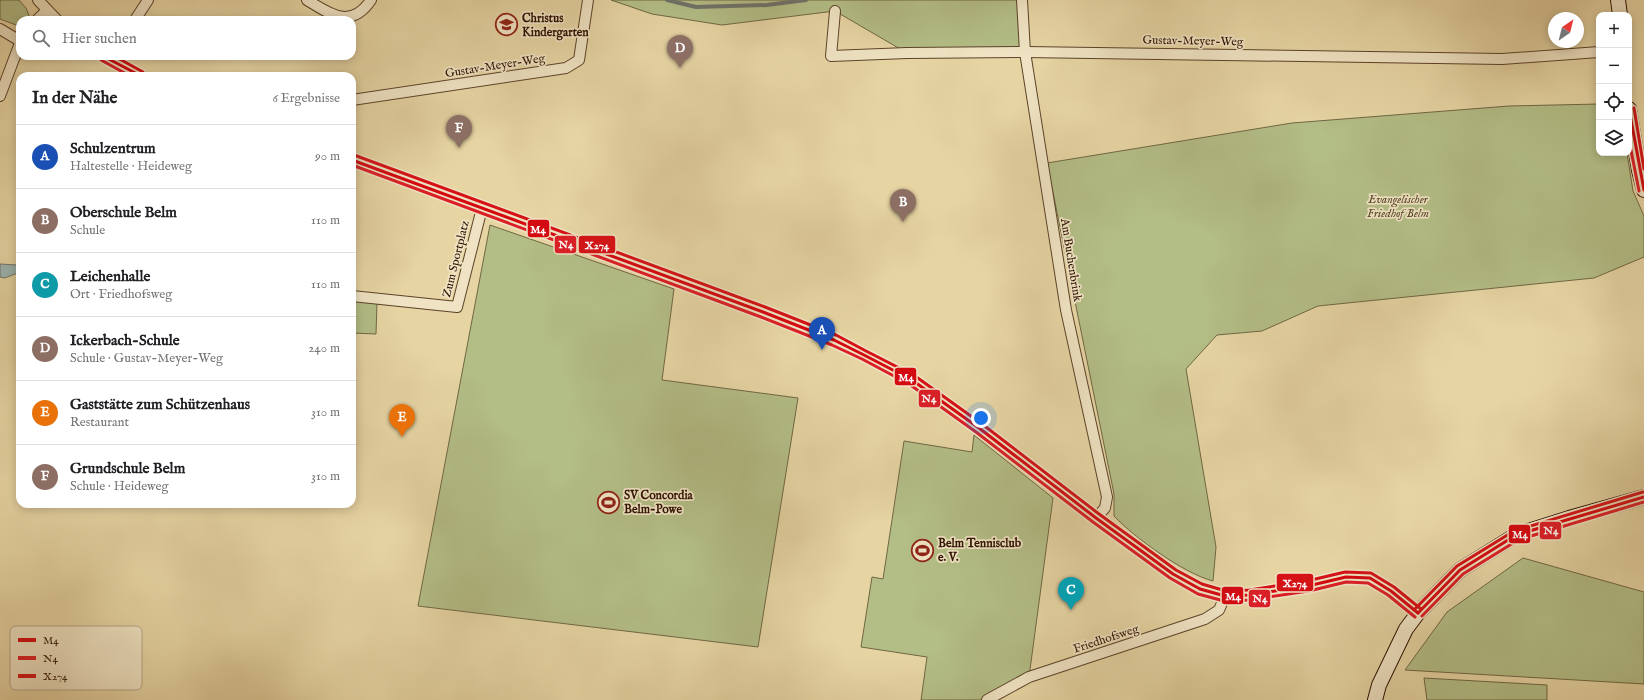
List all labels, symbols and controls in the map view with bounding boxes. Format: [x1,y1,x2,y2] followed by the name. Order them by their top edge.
[522,11,589,41] place label: Christus Kindergarten
[493,12,519,38] school or university icon: Christus Kindergarten
[1548,12,1584,48] north arrow
[1596,12,1632,156] map controls
[1596,12,1632,48] button: +
[16,16,356,60] search box
[30,27,52,49] icon: search
[62,29,137,48] text: Hier suchen
[1142,33,1244,49] street label: Gustav-Meyer-Weg
[667,35,693,68] pin: D
[1596,48,1632,84] button: −
[444,51,546,81] street label: Gustav-Meyer-Weg
[1596,84,1632,120] button: locate
[32,88,117,109] text: In der Nähe
[272,90,340,107] text: 6 Ergebnisse
[446,115,472,148] pin: F
[1596,120,1632,156] button: layers
[70,139,156,158] text: Schulzentrum
[41,148,49,165] text: A
[315,148,340,165] text: 90 m
[70,158,192,175] text: Haltestelle · Heideweg
[890,189,916,222] pin: B
[1367,192,1429,221] park label: Evangelischer Friedhof Belm
[70,203,177,222] text: Oberschule Belm
[41,212,49,229] text: B
[311,212,340,229] text: 110 m
[1057,216,1085,303] street label: Am Buchenbrink
[439,219,474,299] street label: Zum Sportplatz
[527,219,550,238] line badge: M4
[70,222,105,239] text: Schule
[530,223,546,237] text: M4
[554,235,577,254] line badge: N4
[578,235,616,254] line badge: X274
[558,238,574,252] text: N4
[584,239,610,253] text: X274
[70,267,150,286] text: Leichenhalle
[40,276,50,293] text: C
[311,276,340,293] text: 110 m
[70,286,172,303] text: Ort · Friedhofsweg
[809,317,835,350] pin: A
[70,331,180,350] text: Ickerbach-Schule
[40,340,50,357] text: D
[308,340,340,357] text: 240 m
[70,350,223,367] text: Schule · Gustav-Meyer-Weg
[894,367,917,386] line badge: M4
[898,371,914,385] text: M4
[918,389,941,408] line badge: N4
[921,392,937,406] text: N4
[70,395,250,414] text: Gaststätte zum Schützenhaus
[40,404,50,421] text: E
[311,404,340,421] text: 310 m
[389,404,415,437] pin: E
[971,408,991,428] your location
[70,414,129,431] text: Restaurant
[70,459,185,478] text: Grundschule Belm
[41,468,49,485] text: F
[311,468,340,485] text: 310 m
[70,478,169,495] text: Schule · Heideweg
[624,488,694,517] place label: SV Concordia Belm-Powe
[596,489,622,515] sports icon: SV Concordia Belm-Powe
[1539,521,1562,540] line badge: N4
[1508,524,1531,544] line badge: M4
[1543,524,1559,538] text: N4
[1512,528,1528,542] text: M4
[938,536,1022,565] place label: Belm Tennisclub e. V.
[909,537,935,563] sports icon: Belm Tennisclub e. V.
[1276,573,1314,592] line badge: X274
[1058,577,1084,610] pin: C
[1282,577,1308,591] text: X274
[1221,586,1244,605] line badge: M4
[1248,589,1271,608] line badge: N4
[1225,590,1241,604] text: M4
[1252,592,1268,606] text: N4
[1071,621,1141,657] street label: Friedhofsweg
[10,626,142,690] legend
[43,634,59,648] text: M4
[43,652,59,666] text: N4
[43,670,68,684] text: X274

